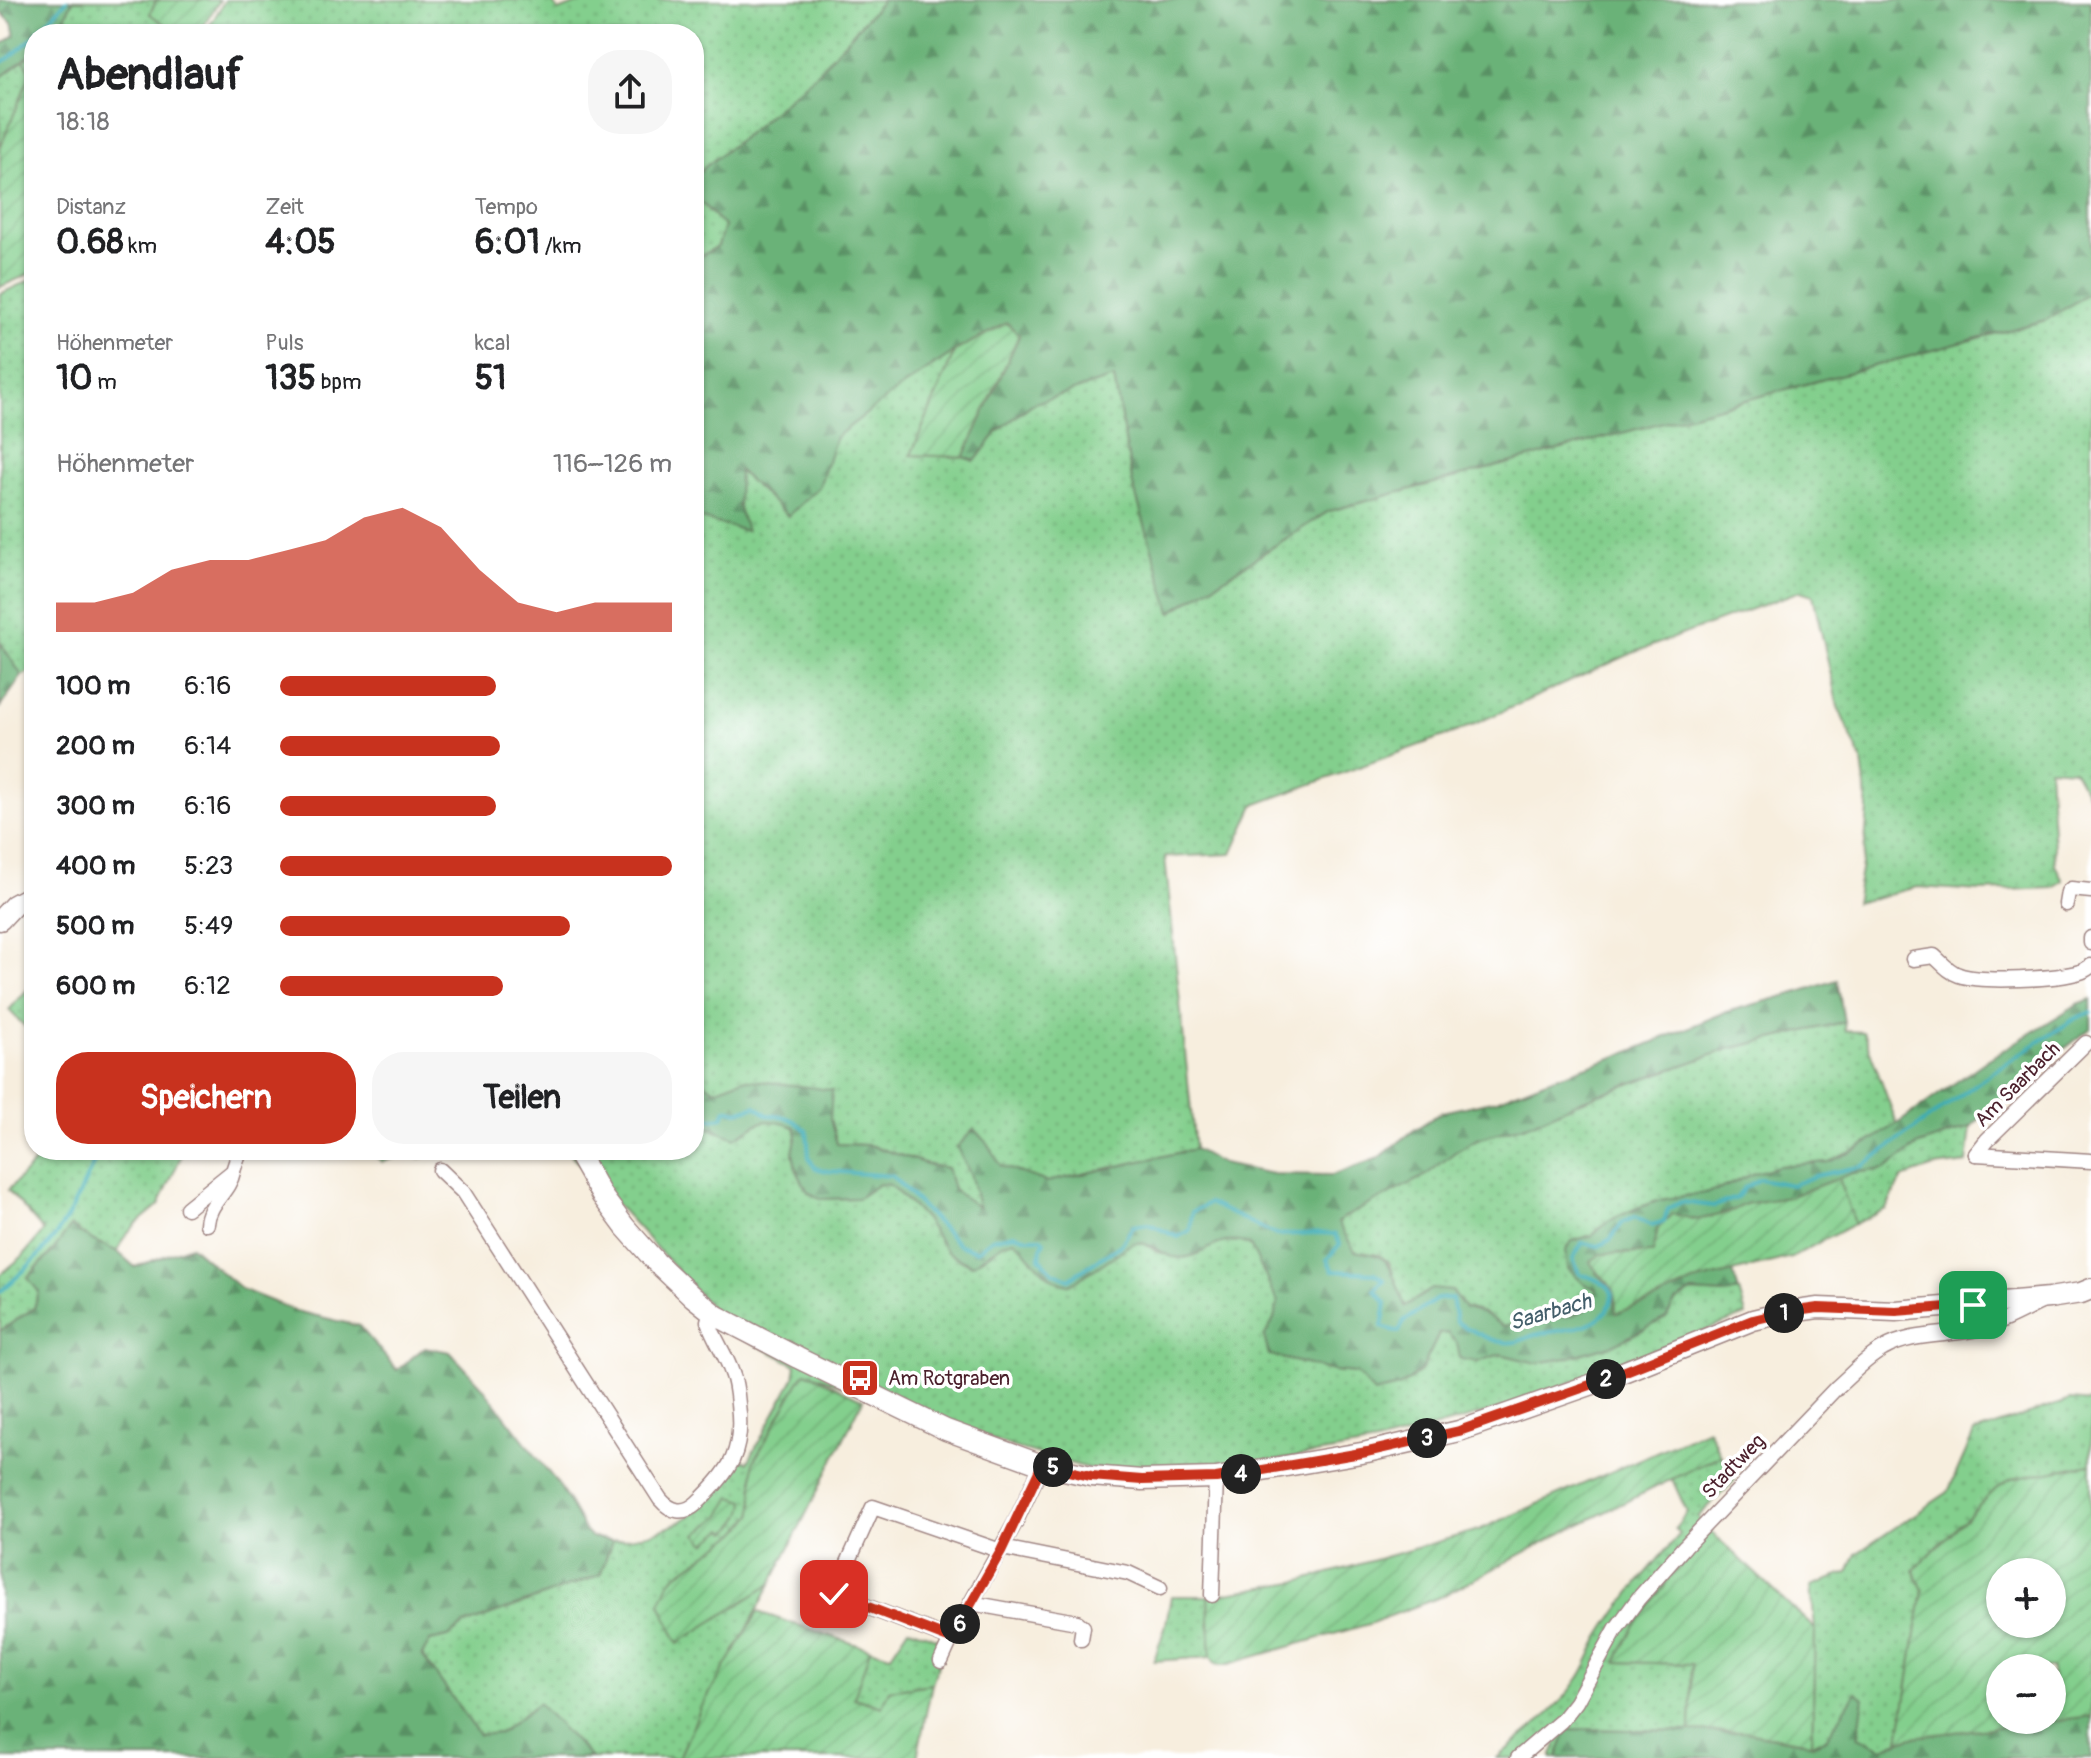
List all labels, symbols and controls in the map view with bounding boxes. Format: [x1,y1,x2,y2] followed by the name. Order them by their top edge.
[56,48,243,103] text: Abendlauf
[588,50,672,134] button: share
[56,106,109,138] text: 18:18
[56,193,126,221] text: Distanz
[265,193,304,221] text: Zeit
[475,193,538,221] text: Tempo
[56,221,124,264] text: 0.68
[265,221,336,264] text: 4:05
[475,221,540,264] text: 6:01
[124,232,157,260] text: km
[540,232,581,260] text: /km
[56,329,173,357] text: Höhenmeter
[265,329,304,357] text: Puls
[475,329,510,357] text: kcal
[56,357,93,400] text: 10
[265,357,316,400] text: 135
[475,357,506,400] text: 51
[93,368,117,396] text: m
[316,368,362,396] text: bpm
[56,448,194,480] text: Höhenmeter
[553,448,672,480] text: 116–126 m
[56,670,130,702] text: 100 m
[184,670,231,702] text: 6:16
[56,730,135,762] text: 200 m
[184,730,231,762] text: 6:14
[56,790,135,822] text: 300 m
[184,790,231,822] text: 6:16
[56,850,135,882] text: 400 m
[184,850,233,882] text: 5:23
[56,910,134,942] text: 500 m
[184,910,234,942] text: 5:49
[56,970,135,1002] text: 600 m
[184,970,231,1002] text: 6:12
[1969,1036,2065,1132] street label: Am Saarbach
[56,1052,356,1144] button: Speichern
[372,1052,672,1144] button: Teilen
[1939,1271,2007,1339] pin
[1951,1283,1995,1327] icon: arrive
[1506,1287,1596,1337] water label: Saarbach
[1764,1293,1804,1333] pin: 1
[1780,1299,1788,1327] text: 1
[839,1357,881,1399] bus stop icon: Am Rotgraben
[1586,1359,1626,1399] pin: 2
[1600,1365,1612,1393] text: 2
[888,1366,1010,1391] place label: Am Rotgraben
[1407,1418,1447,1458] pin: 3
[1421,1424,1433,1452] text: 3
[1696,1429,1770,1504] street label: Stadtweg
[1033,1447,1073,1487] pin: 5
[1047,1453,1059,1481] text: 5
[1221,1454,1261,1494] pin: 4
[1235,1460,1247,1488] text: 4
[1986,1558,2066,1734] map controls
[1986,1558,2066,1638] button: +
[800,1560,868,1628] pin
[812,1572,856,1616] icon: check
[940,1604,980,1644] pin: 6
[954,1610,966,1638] text: 6
[1986,1654,2066,1734] button: −

